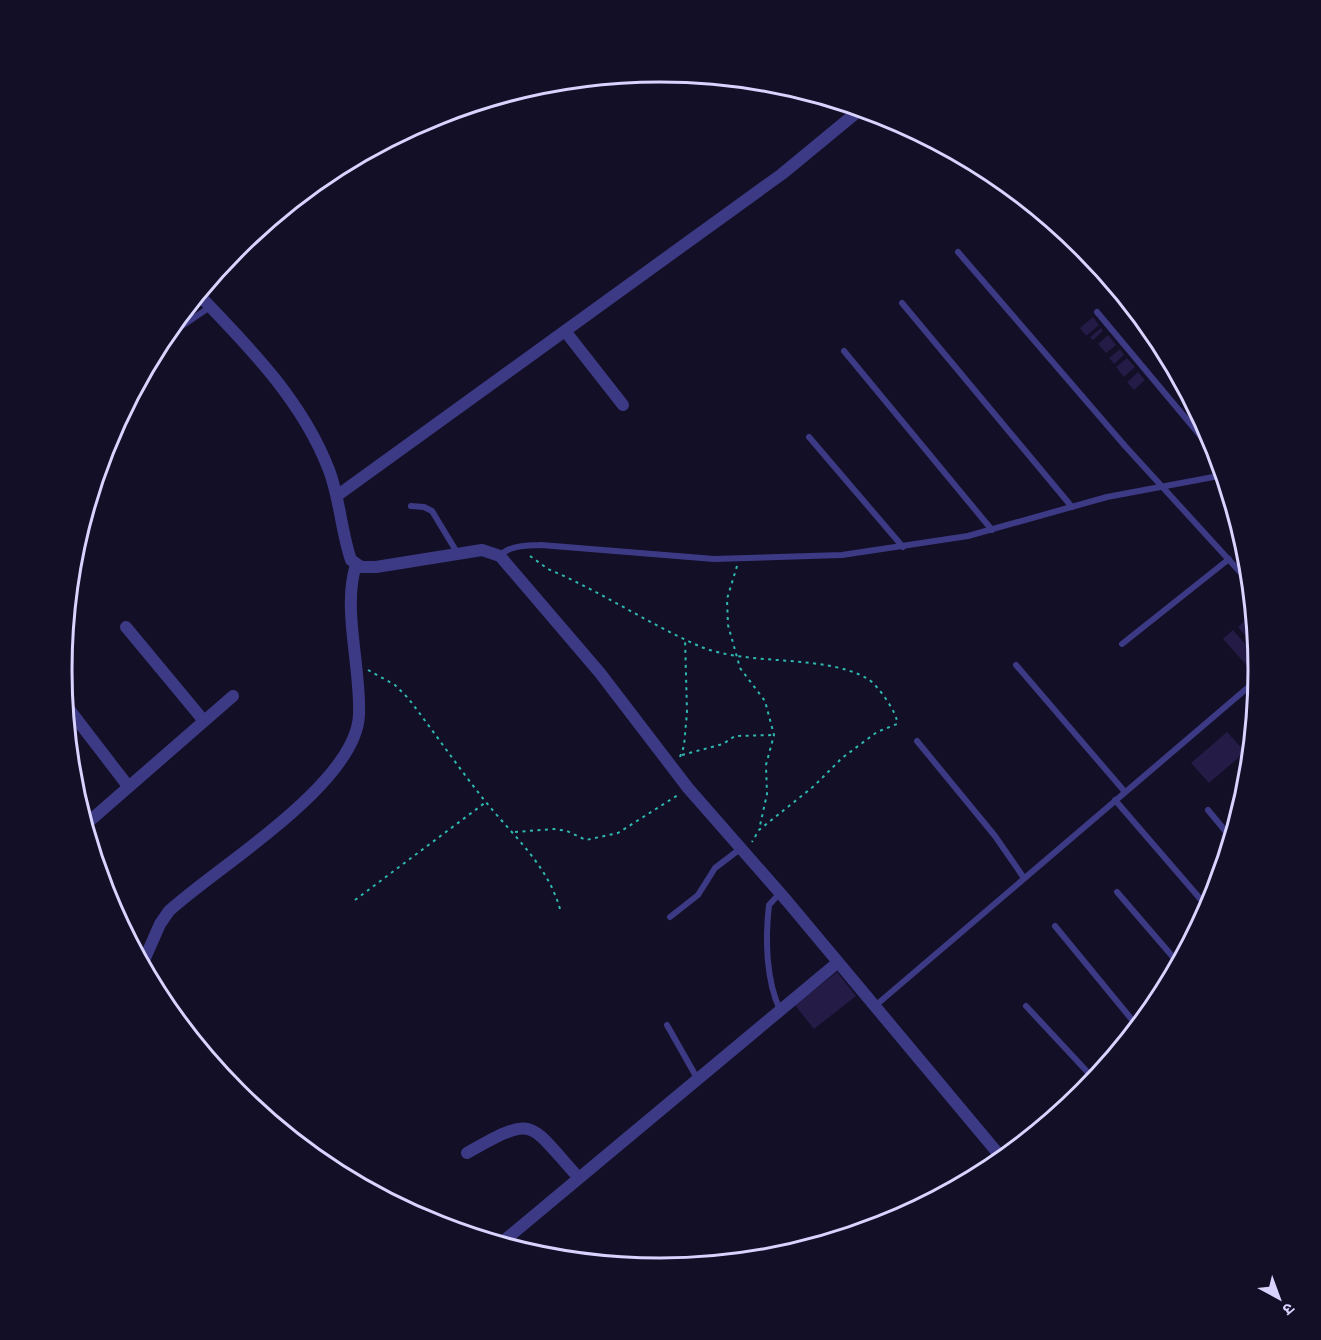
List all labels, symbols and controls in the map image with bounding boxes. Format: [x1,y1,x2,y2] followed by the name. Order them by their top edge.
[1249,1268,1309,1328] north arrow
[1279,1299,1299,1320] text: उ

